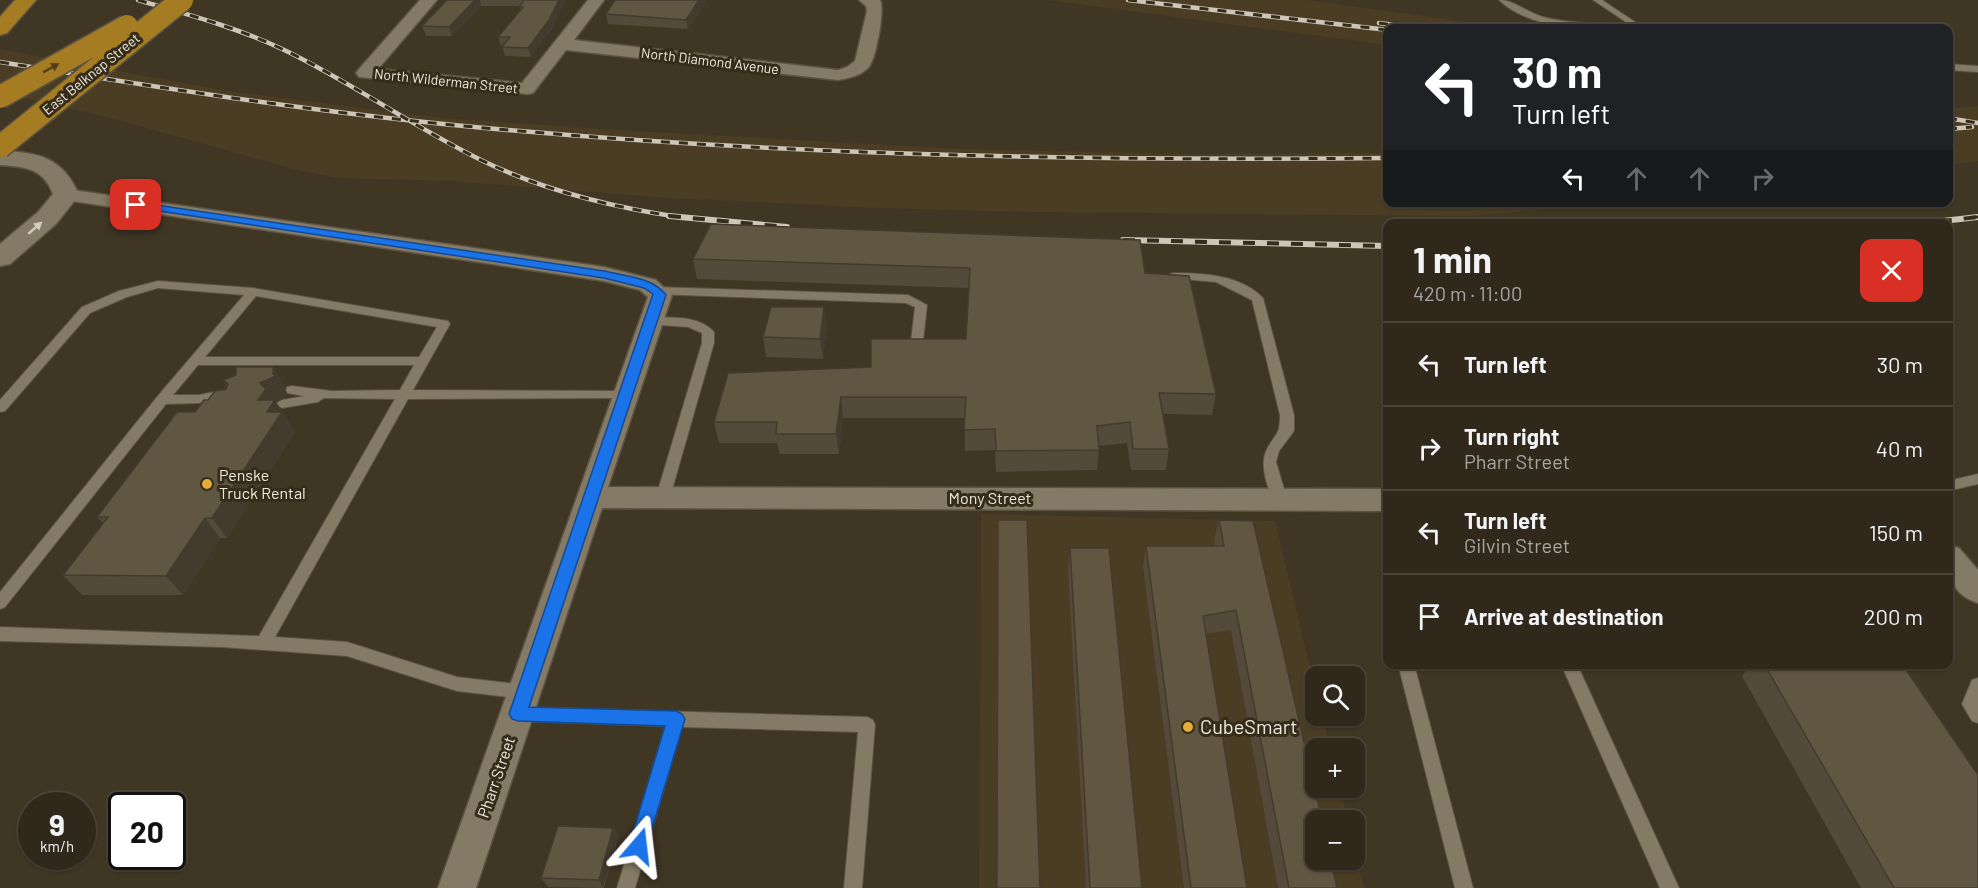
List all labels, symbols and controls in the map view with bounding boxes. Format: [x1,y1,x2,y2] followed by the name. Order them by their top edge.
[39,29,143,118] street label: East Belknap Street
[640,44,780,77] street label: North Diamond Avenue
[1512,46,1602,96] text: 30 m
[1413,48,1491,126] icon: left
[43,63,60,73] one-way arrow
[373,65,519,97] street label: North Wilderman Street
[1512,97,1610,129] text: Turn left
[1557,162,1590,195] icon: left
[1620,162,1653,195] icon: ahead
[1683,162,1716,195] icon: ahead
[1746,162,1779,195] icon: right
[110,179,161,230] pin
[119,188,152,221] icon: arrive
[27,222,42,235] one-way arrow
[1413,237,1492,280] text: 1 min
[1860,239,1923,302] button: close
[1413,281,1522,305] text: 420 m · 11:00
[1413,348,1446,381] icon: left
[1464,351,1547,377] text: Turn left
[1877,351,1923,377] text: 30 m
[1464,423,1559,449] text: Turn right
[1413,432,1446,465] icon: right
[1876,435,1923,461] text: 40 m
[1464,449,1570,473] text: Pharr Street
[219,465,306,502] place label: Penske Truck Rental
[200,477,214,491] marker: Penske Truck Rental
[949,488,1031,507] street label: Mony Street
[1464,507,1547,533] text: Turn left
[1413,516,1446,549] icon: left
[1869,519,1923,545] text: 150 m
[1464,533,1570,557] text: Gilvin Street
[1413,600,1446,633] icon: arrive
[1464,603,1663,629] text: Arrive at destination
[1864,603,1923,629] text: 200 m
[1305,666,1365,870] map controls
[1305,666,1365,726] button: search
[1200,714,1298,738] place label: CubeSmart
[1181,720,1195,734] marker: CubeSmart
[473,734,518,820] street label: Pharr Street
[1305,738,1365,798] button: +
[108,792,186,870] speed limit sign: 20
[49,806,65,842] text: 9
[1305,810,1365,870] button: −
[607,814,671,878] position arrow
[40,837,74,855] text: km/h

